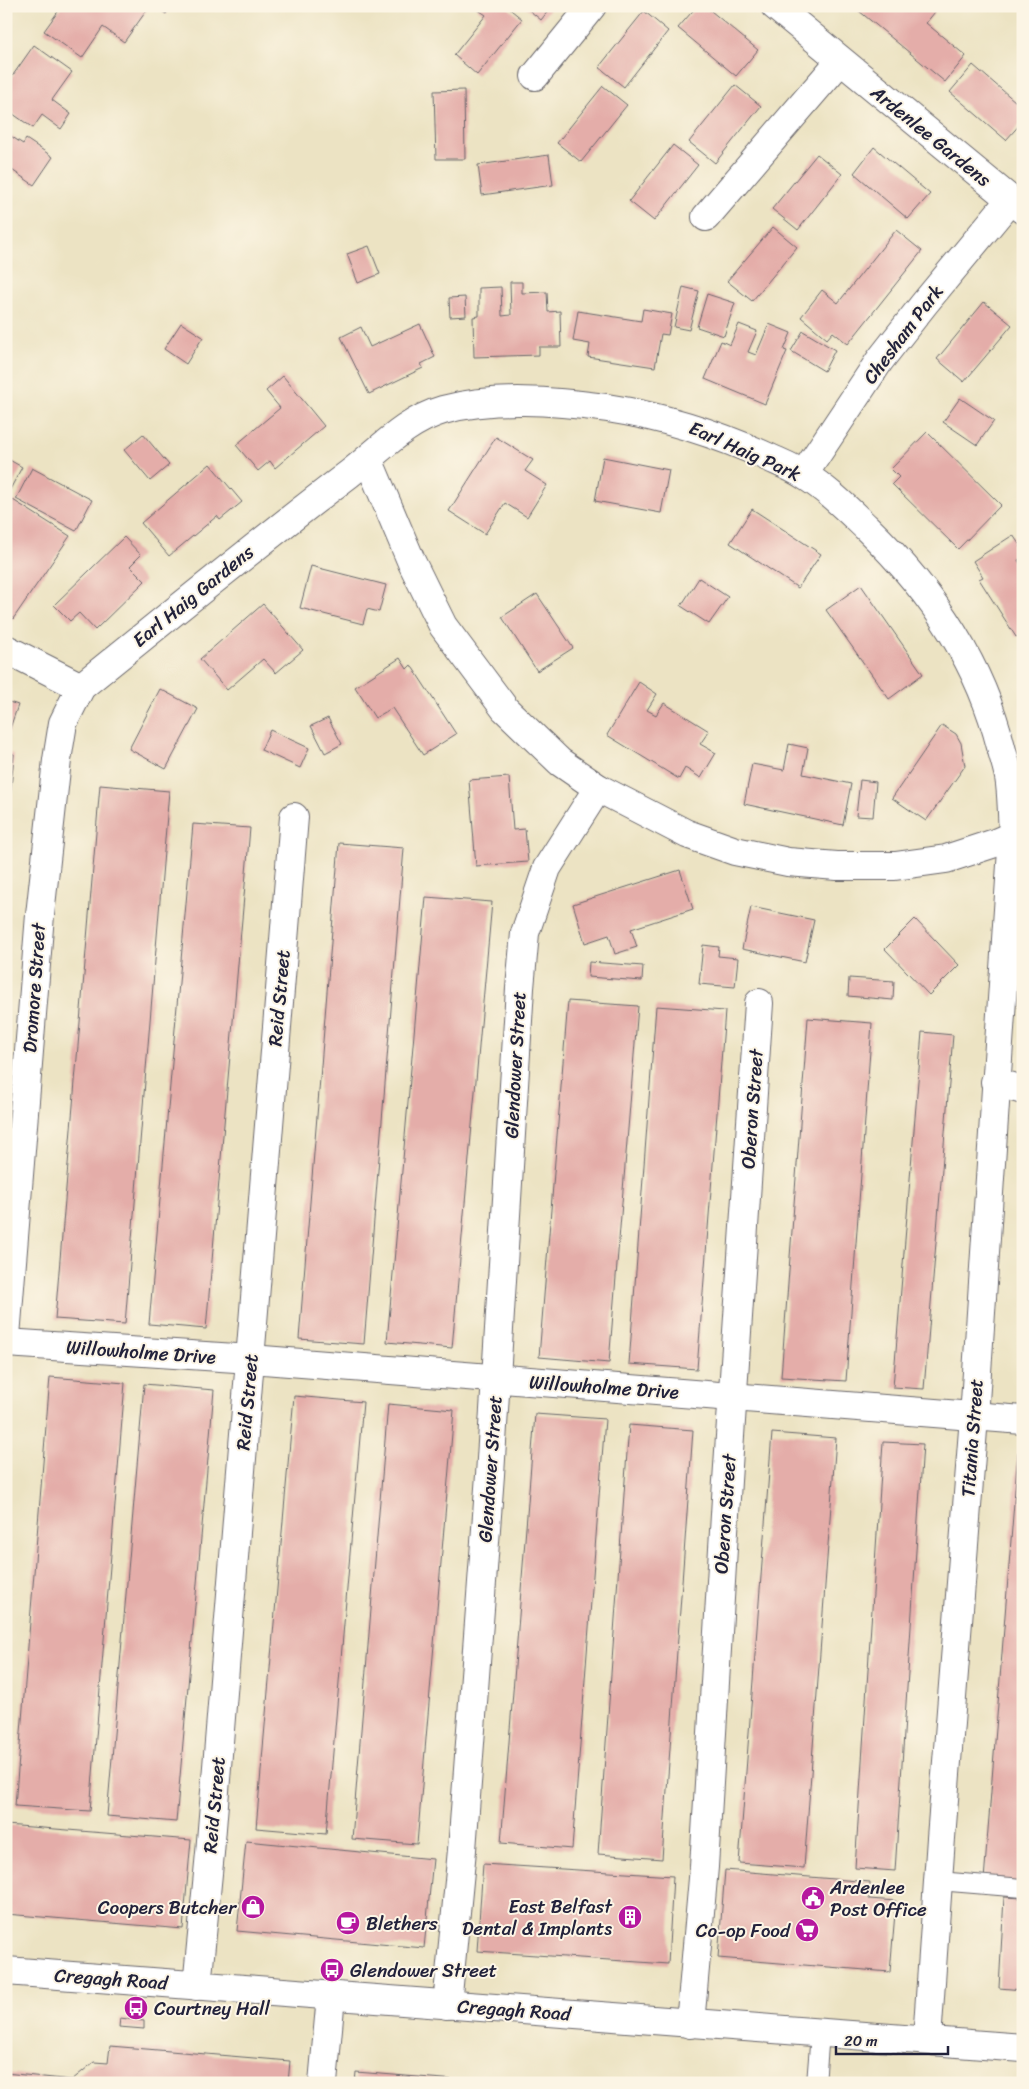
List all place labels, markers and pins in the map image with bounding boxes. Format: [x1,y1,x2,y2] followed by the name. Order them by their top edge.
[829,1871,927,1926] place label: Ardenlee Post Office
[800,1885,826,1911] public building icon: Ardenlee Post Office
[462,1890,613,1945] place label: East Belfast Dental & Implants
[98,1891,237,1924] place label: Coopers Butcher
[240,1894,266,1920] shop icon: Coopers Butcher
[617,1904,643,1930] building icon: East Belfast Dental & Implants
[366,1907,438,1940] place label: Blethers
[335,1910,361,1936] cafe icon: Blethers
[696,1914,791,1947] place label: Co-op Food
[794,1917,820,1943] supermarket icon: Co-op Food
[350,1954,497,1987] place label: Glendower Street
[319,1957,345,1983] bus stop icon: Glendower Street
[154,1992,270,2025] place label: Courtney Hall
[123,1995,149,2021] bus stop icon: Courtney Hall

